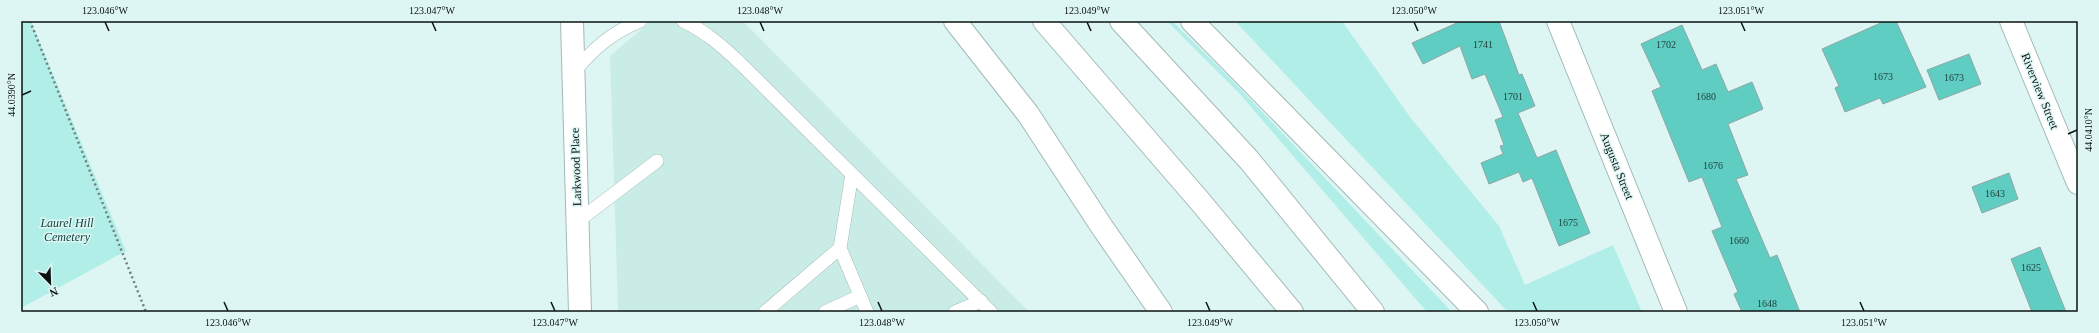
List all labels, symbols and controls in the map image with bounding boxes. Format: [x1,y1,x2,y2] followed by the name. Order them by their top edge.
[82,5,129,16] text: 123.046°W
[409,5,456,16] text: 123.047°W
[737,5,784,16] text: 123.048°W
[1064,5,1111,16] text: 123.049°W
[1391,5,1438,16] text: 123.050°W
[1718,5,1765,16] text: 123.051°W
[1473,39,1493,50] house number: 1741
[1656,39,1676,50] house number: 1702
[2018,51,2062,132] street label: Riverview Street
[1873,71,1893,82] house number: 1673
[1944,72,1964,83] house number: 1673
[6,73,17,117] text: 44.0390°N
[1503,91,1523,102] house number: 1701
[1696,91,1716,102] house number: 1680
[2083,108,2094,152] text: 44.0410°N
[568,128,584,206] street label: Larkwood Place
[1597,130,1637,202] street label: Augusta Street
[1703,160,1723,171] house number: 1676
[1985,188,2005,199] house number: 1643
[39,216,94,244] park label: Laurel Hill Cemetery
[1558,217,1578,228] house number: 1675
[1729,235,1749,246] house number: 1660
[2021,262,2041,273] house number: 1625
[30,263,70,303] north arrow
[48,285,60,299] text: N
[1757,298,1777,309] house number: 1648
[205,317,252,328] text: 123.046°W
[532,317,579,328] text: 123.047°W
[859,317,906,328] text: 123.048°W
[1187,317,1234,328] text: 123.049°W
[1514,317,1561,328] text: 123.050°W
[1841,317,1888,328] text: 123.051°W

